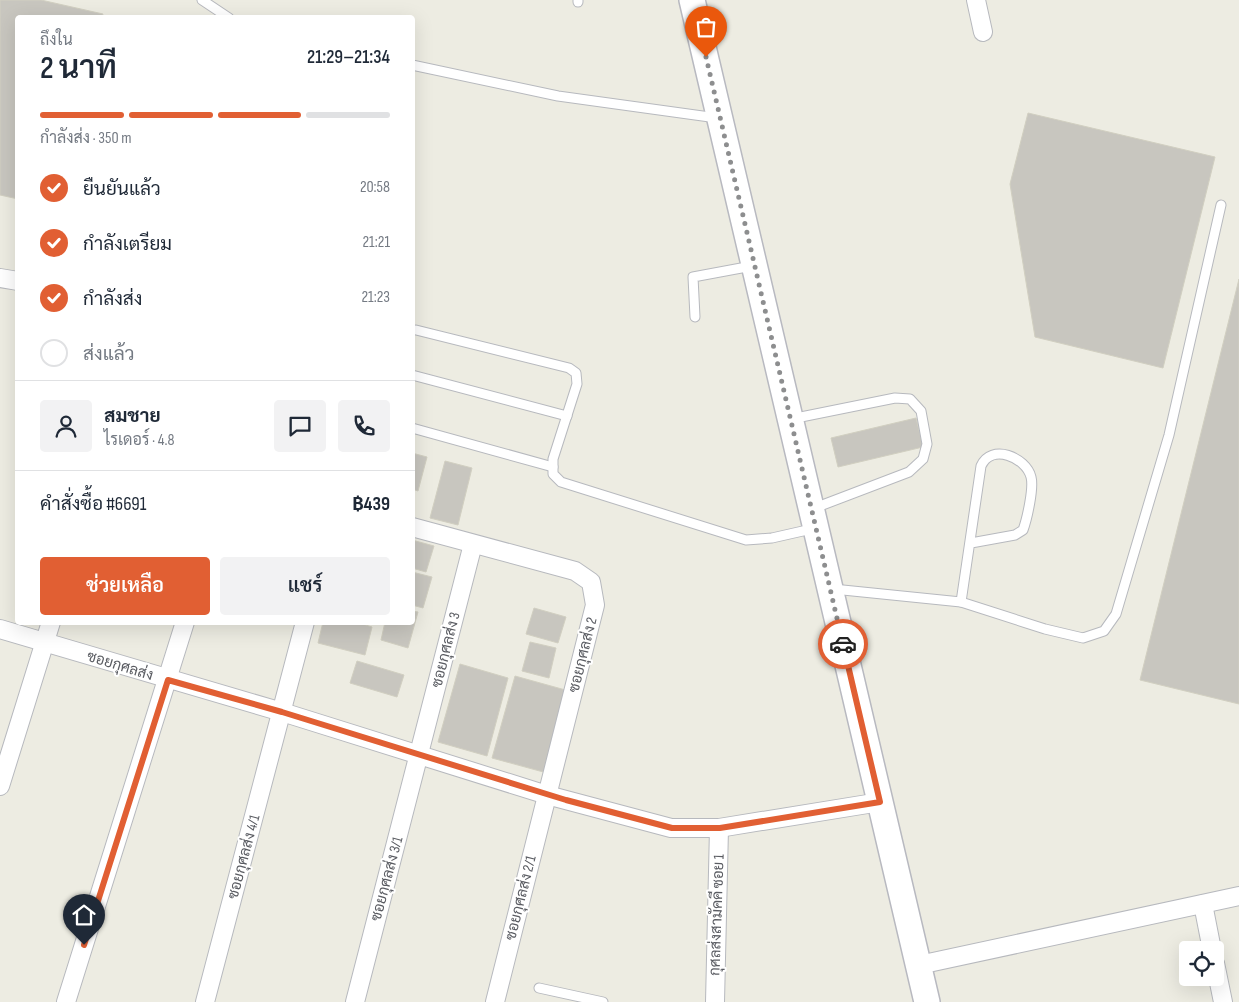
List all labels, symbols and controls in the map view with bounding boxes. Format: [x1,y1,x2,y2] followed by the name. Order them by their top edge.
[685,6,727,57] pin
[692,13,720,41] icon: bag
[40,31,73,50] text: ถึงใน
[307,46,390,69] text: 21:29–21:34
[40,49,117,88] text: 2 นาที
[40,129,131,148] text: กำลังส่ง · 350 m
[40,174,68,202] icon: check
[83,178,161,201] text: ยืนยันแล้ว
[360,178,390,197] text: 20:58
[40,229,68,257] icon: check
[83,233,172,256] text: กำลังเตรียม
[362,233,390,252] text: 21:21
[40,284,68,312] icon: check
[83,288,142,311] text: กำลังส่ง
[361,288,390,307] text: 21:23
[83,343,134,366] text: ส่งแล้ว
[40,400,92,452] button: person
[274,400,326,452] button: chat
[338,400,390,452] button: phone
[104,405,161,428] text: สมชาย
[104,431,174,450] text: ไรเดอร์ · 4.8
[40,493,146,516] text: คำสั่งซื้อ #6691
[352,493,390,516] text: ฿439
[40,557,210,615] button: ช่วยเหลือ
[220,557,390,615] button: แชร์
[426,610,466,690] street label: ซอยกุศลส่ง 3
[563,615,603,695] street label: ซอยกุศลส่ง 2
[818,619,868,669] courier
[829,630,857,658] icon: car
[84,646,156,686] street label: ซอยกุศลส่ง
[223,812,266,902] street label: ซอยกุศลส่ง 4/1
[366,834,409,924] street label: ซอยกุศลส่ง 3/1
[500,853,542,943] street label: ซอยกุศลส่ง 2/1
[704,853,730,976] street label: กุศลส่งสามัคคี ซอย 1
[63,894,105,945] pin
[70,901,98,929] icon: home
[1179,941,1224,986] map controls
[1179,941,1224,986] button: locate

